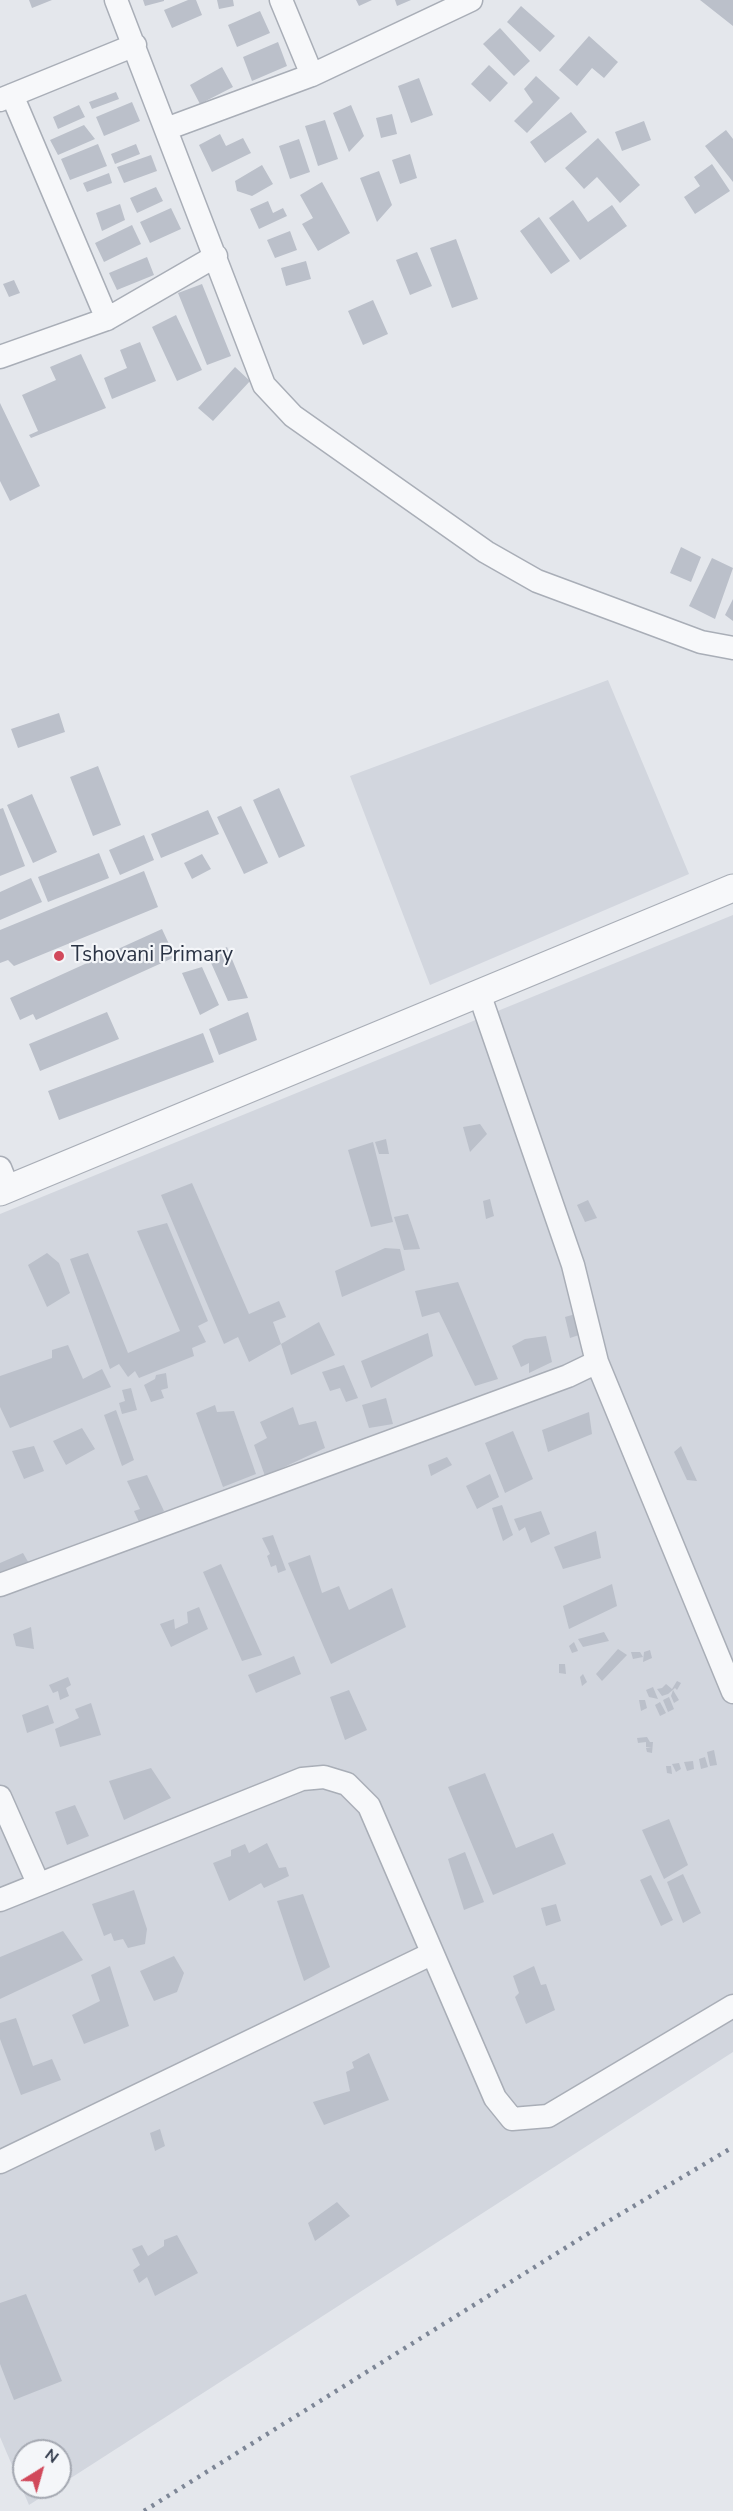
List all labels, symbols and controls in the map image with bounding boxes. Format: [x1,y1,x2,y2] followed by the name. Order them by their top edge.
[71,943,233,969] place label: Tshovani Primary
[52,949,66,963] marker: Tshovani Primary
[12,2439,72,2499] north arrow
[40,2444,63,2469] text: N

